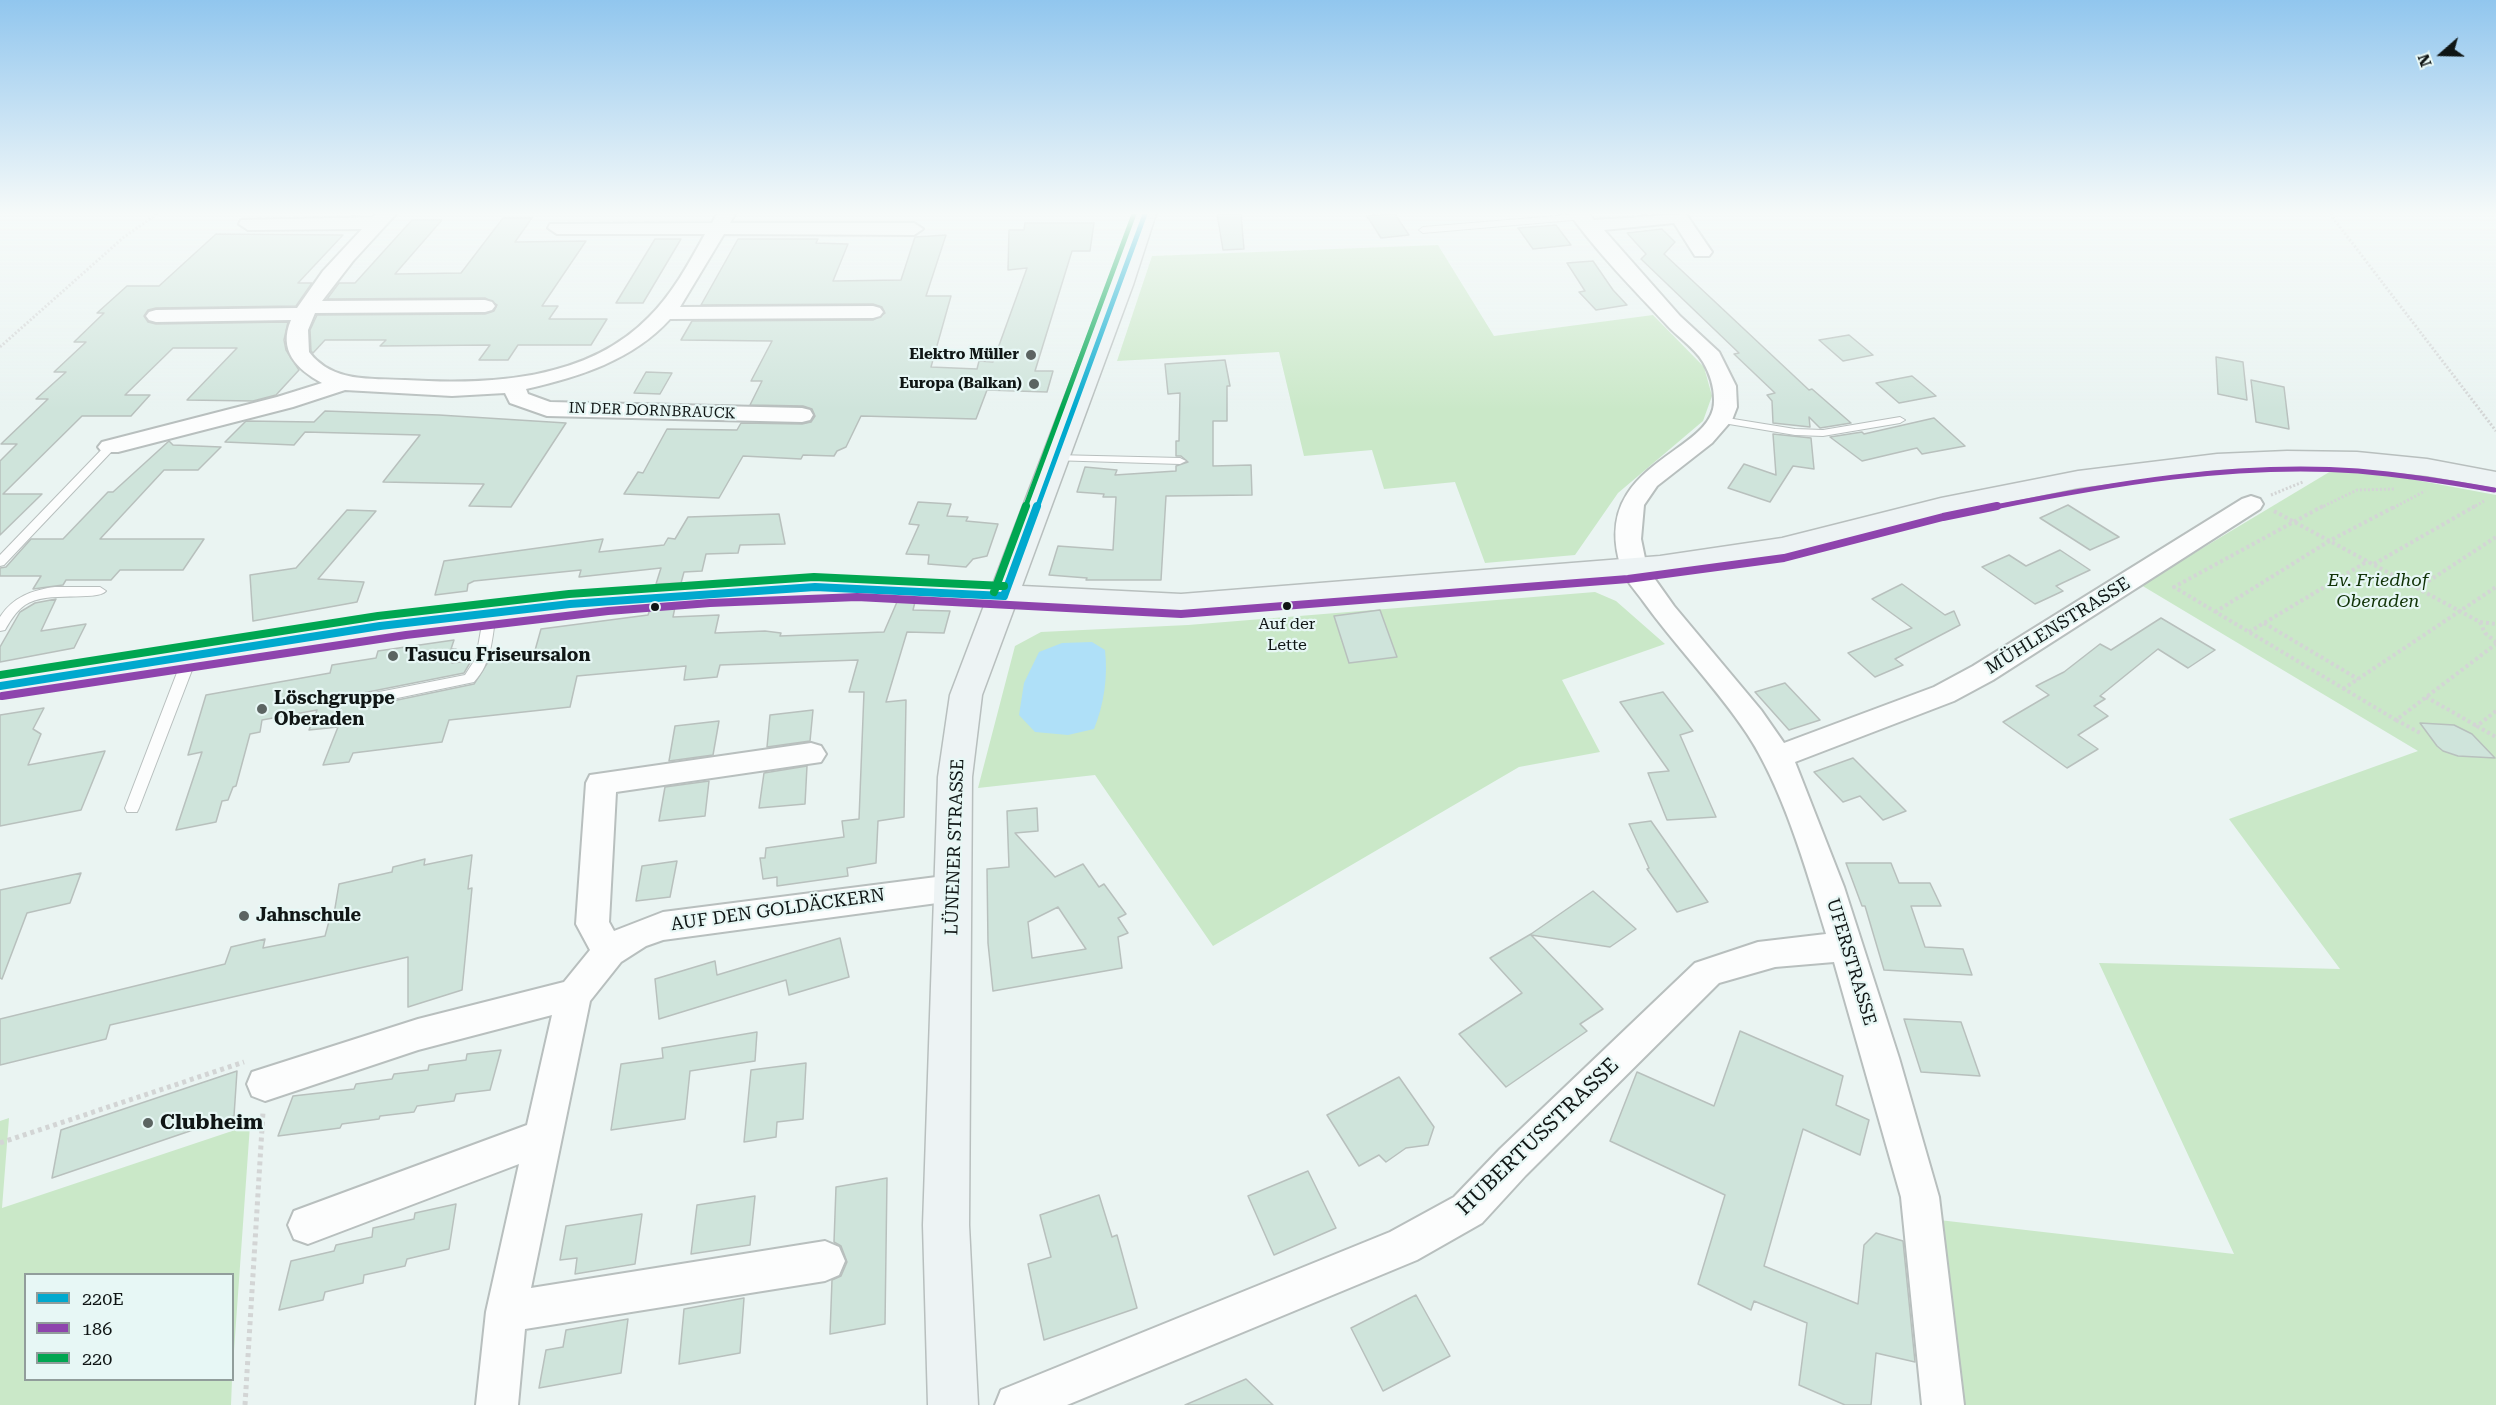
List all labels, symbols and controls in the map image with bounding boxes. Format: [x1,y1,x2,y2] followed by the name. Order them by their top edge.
[2412,24,2472,84] north arrow
[2414,51,2436,69] text: N
[909,346,1019,364] place label: Elektro Müller
[1024,348,1038,362] marker: Elektro Müller
[899,375,1022,393] place label: Europa (Balkan)
[1027,377,1041,391] marker: Europa (Balkan)
[568,399,736,423] street label: IN DER DORNBRAUCK
[2328,570,2428,612] park label: Ev. Friedhof Oberaden
[1982,573,2134,679] street label: MÜHLENSTRASSE
[1281,600,1293,612] marker: Auf der Lette
[649,601,661,613] unlabelled marker
[1259,614,1315,652] place label: Auf der Lette
[405,645,590,667] place label: Tasucu Friseursalon
[386,649,400,663] marker: Tasucu Friseursalon
[274,688,395,730] place label: Löschgruppe Oberaden
[255,702,269,716] marker: Löschgruppe Oberaden
[941,758,969,936] street label: LÜNENER STRASSE
[670,884,886,936] street label: AUF DEN GOLDÄCKERN
[1821,896,1881,1028] street label: UFERSTRASSE
[256,905,361,927] place label: Jahnschule
[237,909,251,923] marker: Jahnschule
[1452,1053,1624,1221] street label: HUBERTUSSTRASSE
[160,1110,263,1136] place label: Clubheim
[141,1116,155,1130] marker: Clubheim
[24,1273,234,1381] legend
[82,1288,124,1309] text: 220E
[82,1318,112,1339] text: 186
[82,1348,112,1369] text: 220

